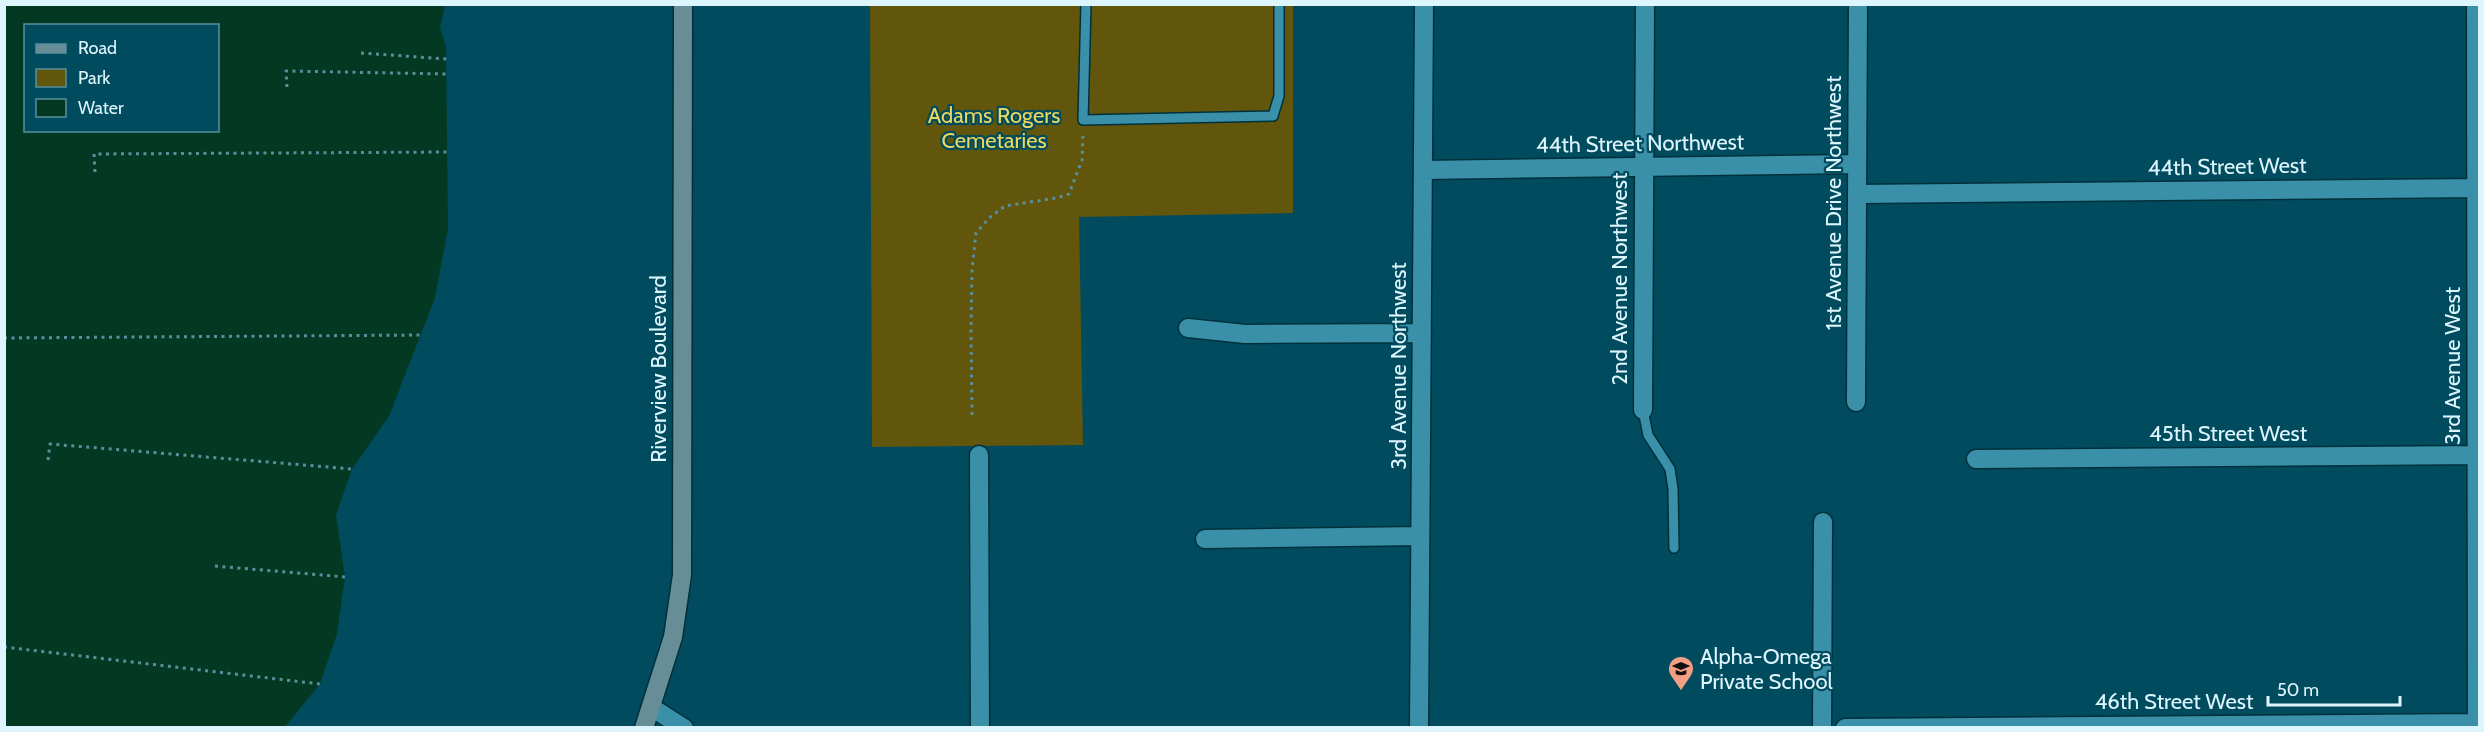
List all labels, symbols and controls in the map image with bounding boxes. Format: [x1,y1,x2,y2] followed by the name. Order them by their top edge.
[24,24,219,132] legend
[78,37,117,59] text: Road
[78,67,111,89] text: Park
[1820,75,1847,330] street label: 1st Avenue Drive Northwest
[78,97,124,119] text: Water
[928,102,1060,154] park label: Adams Rogers Cemetaries
[1536,128,1745,159] street label: 44th Street Northwest
[2147,152,2307,181] street label: 44th Street West
[1606,172,1633,385] street label: 2nd Avenue Northwest
[1385,262,1412,470] street label: 3rd Avenue Northwest
[645,275,672,463] street label: Riverview Boulevard
[2439,286,2466,445] street label: 3rd Avenue West
[2149,420,2308,447] street label: 45th Street West
[1700,643,1834,695] place label: Alpha-Omega Private School
[1666,654,1696,692] school or university icon: Alpha-Omega Private School
[2268,669,2400,707] scale bar
[2277,679,2319,701] text: 50 m
[2095,688,2254,715] street label: 46th Street West

